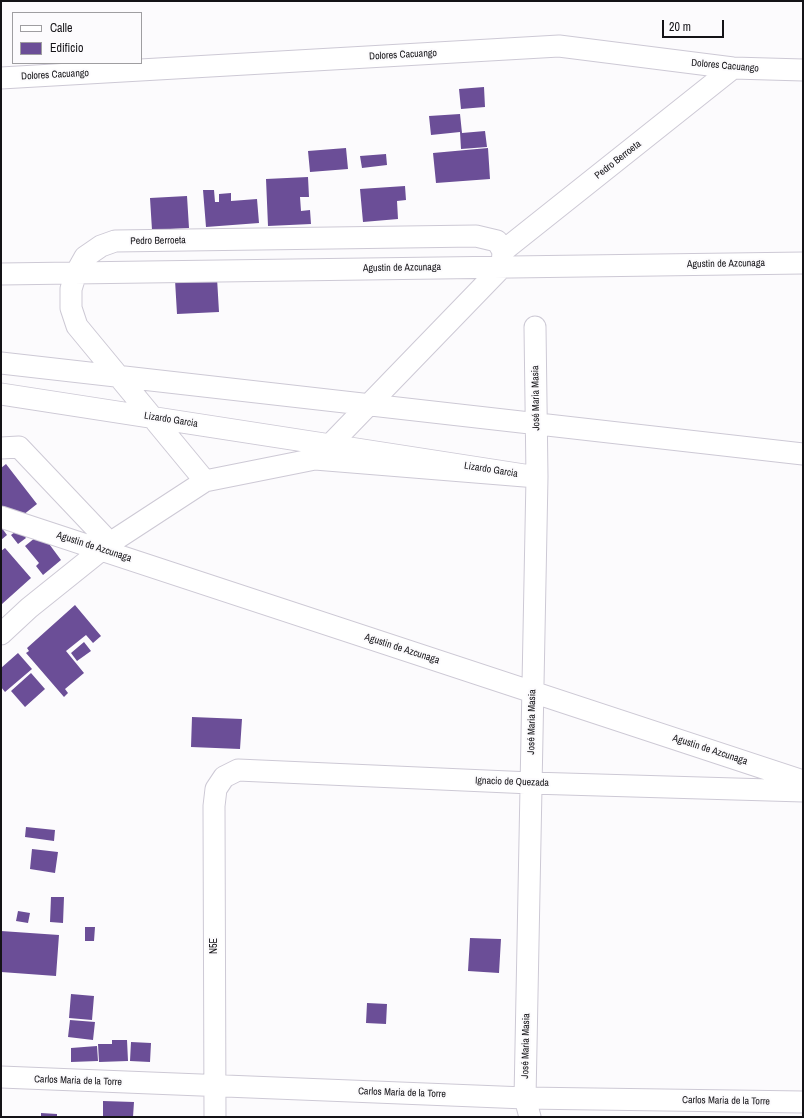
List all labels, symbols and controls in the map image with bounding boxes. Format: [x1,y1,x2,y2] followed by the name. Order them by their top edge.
[12,12,142,64] legend
[664,12,726,38] scale bar
[669,19,691,35] text: 20 m
[50,20,72,36] text: Calle
[50,40,83,56] text: Edificio
[369,47,437,63] street label: Dolores Cacuango
[691,57,759,75] street label: Dolores Cacuango
[21,67,89,83] street label: Dolores Cacuango
[592,138,644,182] street label: Pedro Berroeta
[130,235,186,247] street label: Pedro Berroeta
[687,257,765,271] street label: Agustin de Azcunaga
[363,261,441,275] street label: Agustin de Azcunaga
[529,365,543,431] street label: José Maria Masia
[143,410,199,430] street label: Lizardo Garcia
[463,460,519,480] street label: Lizardo Garcia
[55,529,133,565] street label: Agustin de Azcunaga
[363,631,441,667] street label: Agustin de Azcunaga
[525,689,539,755] street label: José Maria Masia
[671,732,749,768] street label: Agustin de Azcunaga
[475,775,549,789] street label: Ignacio de Quezada
[208,938,220,954] street label: N5E
[519,1013,533,1079] street label: José Maria Masia
[34,1073,122,1089] street label: Carlos Maria de la Torre
[358,1085,446,1101] street label: Carlos Maria de la Torre
[682,1094,770,1108] street label: Carlos Maria de la Torre

